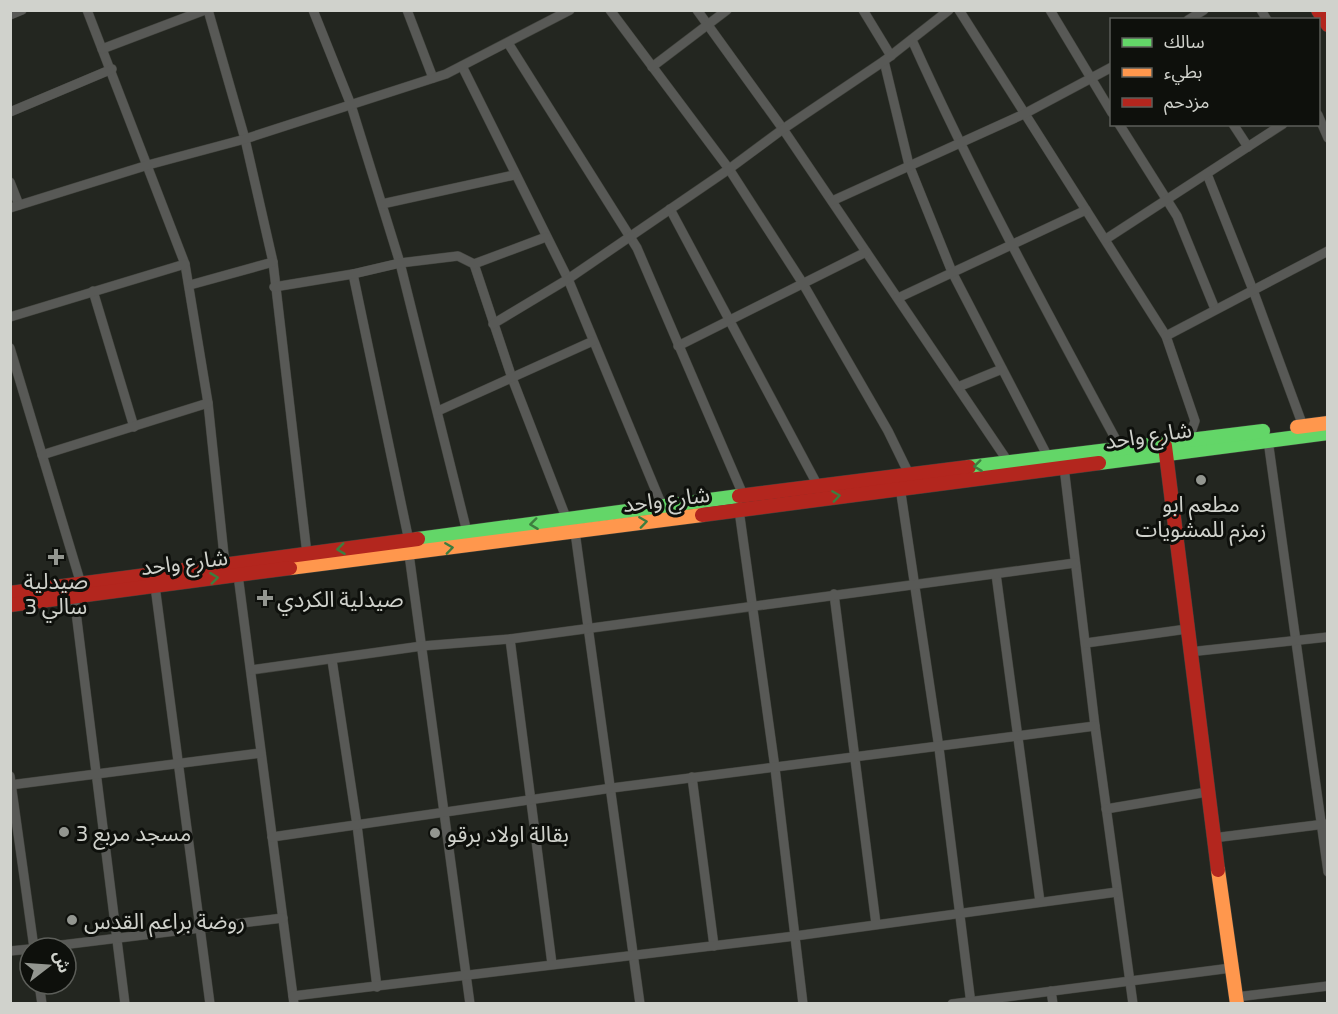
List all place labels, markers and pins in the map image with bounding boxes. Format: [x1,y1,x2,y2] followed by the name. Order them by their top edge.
[1194,473,1208,487] marker: مطعم ابو زمزم للمشويات
[1135,490,1267,546] place label: مطعم ابو زمزم للمشويات
[49,550,63,564] marker: صيدلية سالي 3
[24,567,88,623] place label: صيدلية سالي 3
[277,585,404,616] place label: صيدلية الكردي
[258,591,272,605] marker: صيدلية الكردي
[76,819,191,850] place label: مسجد مربع 3
[447,820,569,847] place label: بقالة اولاد برقو
[57,825,71,839] marker: مسجد مربع 3
[428,826,442,840] marker: بقالة اولاد برقو
[84,907,245,938] place label: روضة براعم القدس
[65,913,79,927] marker: روضة براعم القدس

